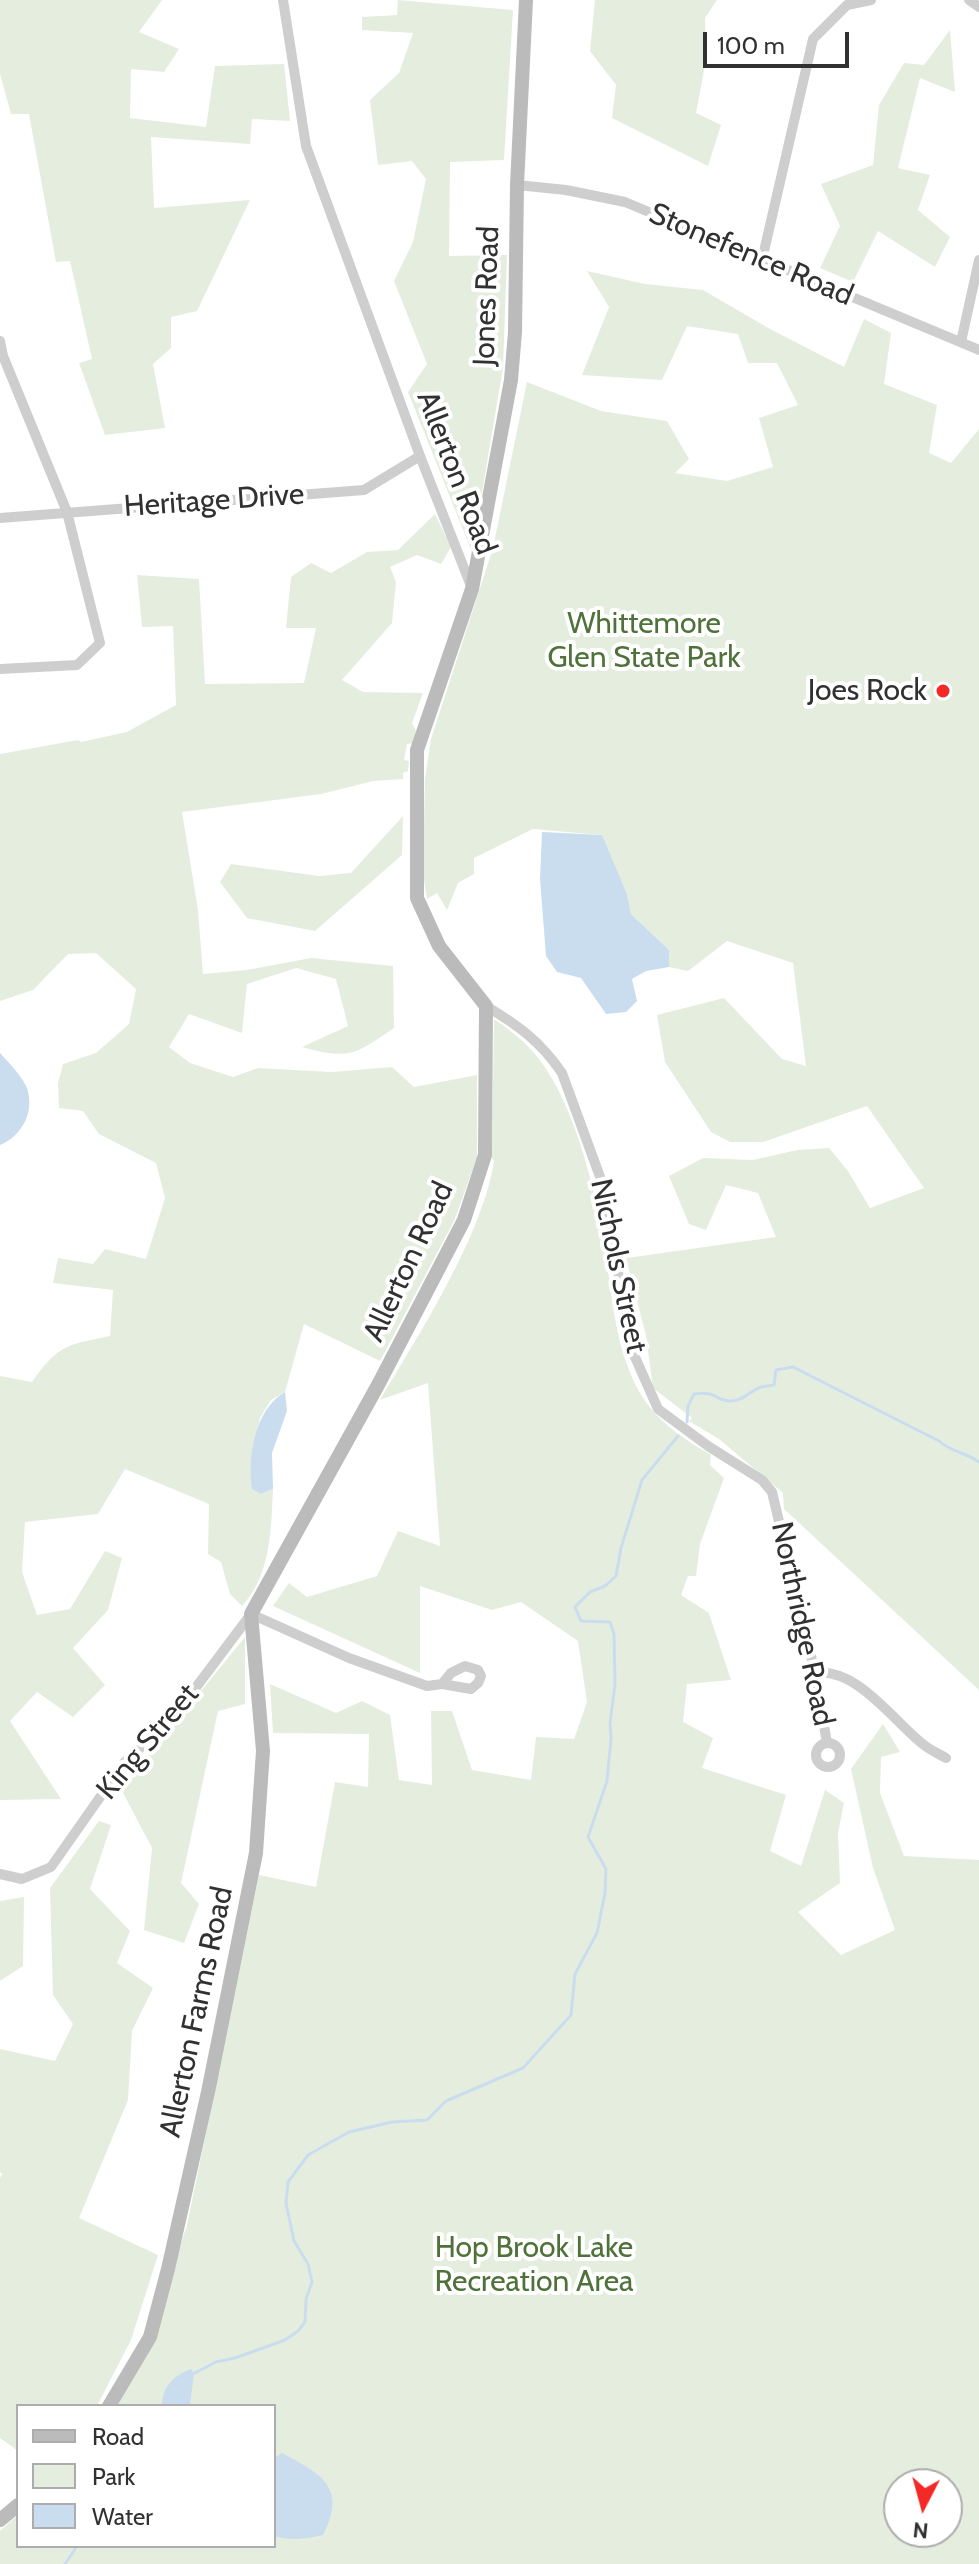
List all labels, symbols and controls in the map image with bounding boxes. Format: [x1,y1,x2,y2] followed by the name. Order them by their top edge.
[707,16,853,66] scale bar
[717,31,785,60] text: 100 m
[644,196,858,314] street label: Stonefence Road
[467,225,507,367] street label: Jones Road
[408,386,504,560] street label: Allerton Road
[123,477,305,525] street label: Heritage Drive
[547,606,741,676] park label: Whittemore Glen State Park
[808,673,927,709] place label: Joes Rock
[934,682,952,700] marker: Joes Rock
[356,1176,462,1348] street label: Allerton Road
[582,1176,654,1356] street label: Nichols Street
[763,1519,841,1729] street label: Northridge Road
[89,1677,207,1807] street label: King Street
[153,1883,241,2141] street label: Allerton Farms Road
[435,2230,633,2300] park label: Hop Brook Lake Recreation Area
[16,2404,276,2548] legend
[92,2422,144,2451] text: Road
[92,2462,135,2491] text: Park
[883,2468,963,2548] north arrow
[92,2502,153,2531] text: Water
[911,2516,930,2545] text: N

